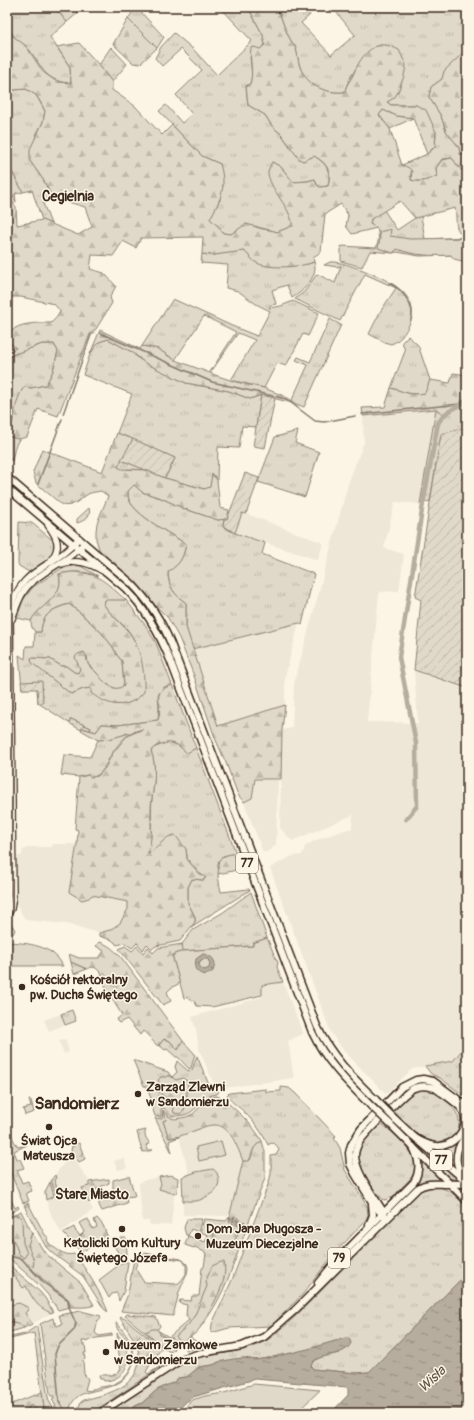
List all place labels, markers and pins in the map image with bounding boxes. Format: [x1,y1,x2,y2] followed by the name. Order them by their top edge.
[30,972,137,1003] place label: Kościół rektoralny pw. Ducha Świętego
[17,982,27,992] marker: Kościół rektoralny pw. Ducha Świętego
[146,1079,230,1110] place label: Zarząd Zlewni w Sandomierzu
[133,1089,143,1099] marker: Zarząd Zlewni w Sandomierzu
[44,1122,54,1132] marker: Świat Ojca Mateusza
[21,1133,77,1164] place label: Świat Ojca Mateusza
[206,1221,322,1252] place label: Dom Jana Długosza - Muzeum Diecezjalne
[117,1224,127,1234] marker: Katolicki Dom Kultury Świętego Józefa
[193,1231,203,1241] marker: Dom Jana Długosza - Muzeum Diecezjalne
[64,1235,181,1266] place label: Katolicki Dom Kultury Świętego Józefa
[114,1337,218,1368] place label: Muzeum Zamkowe w Sandomierzu
[101,1347,111,1357] marker: Muzeum Zamkowe w Sandomierzu

